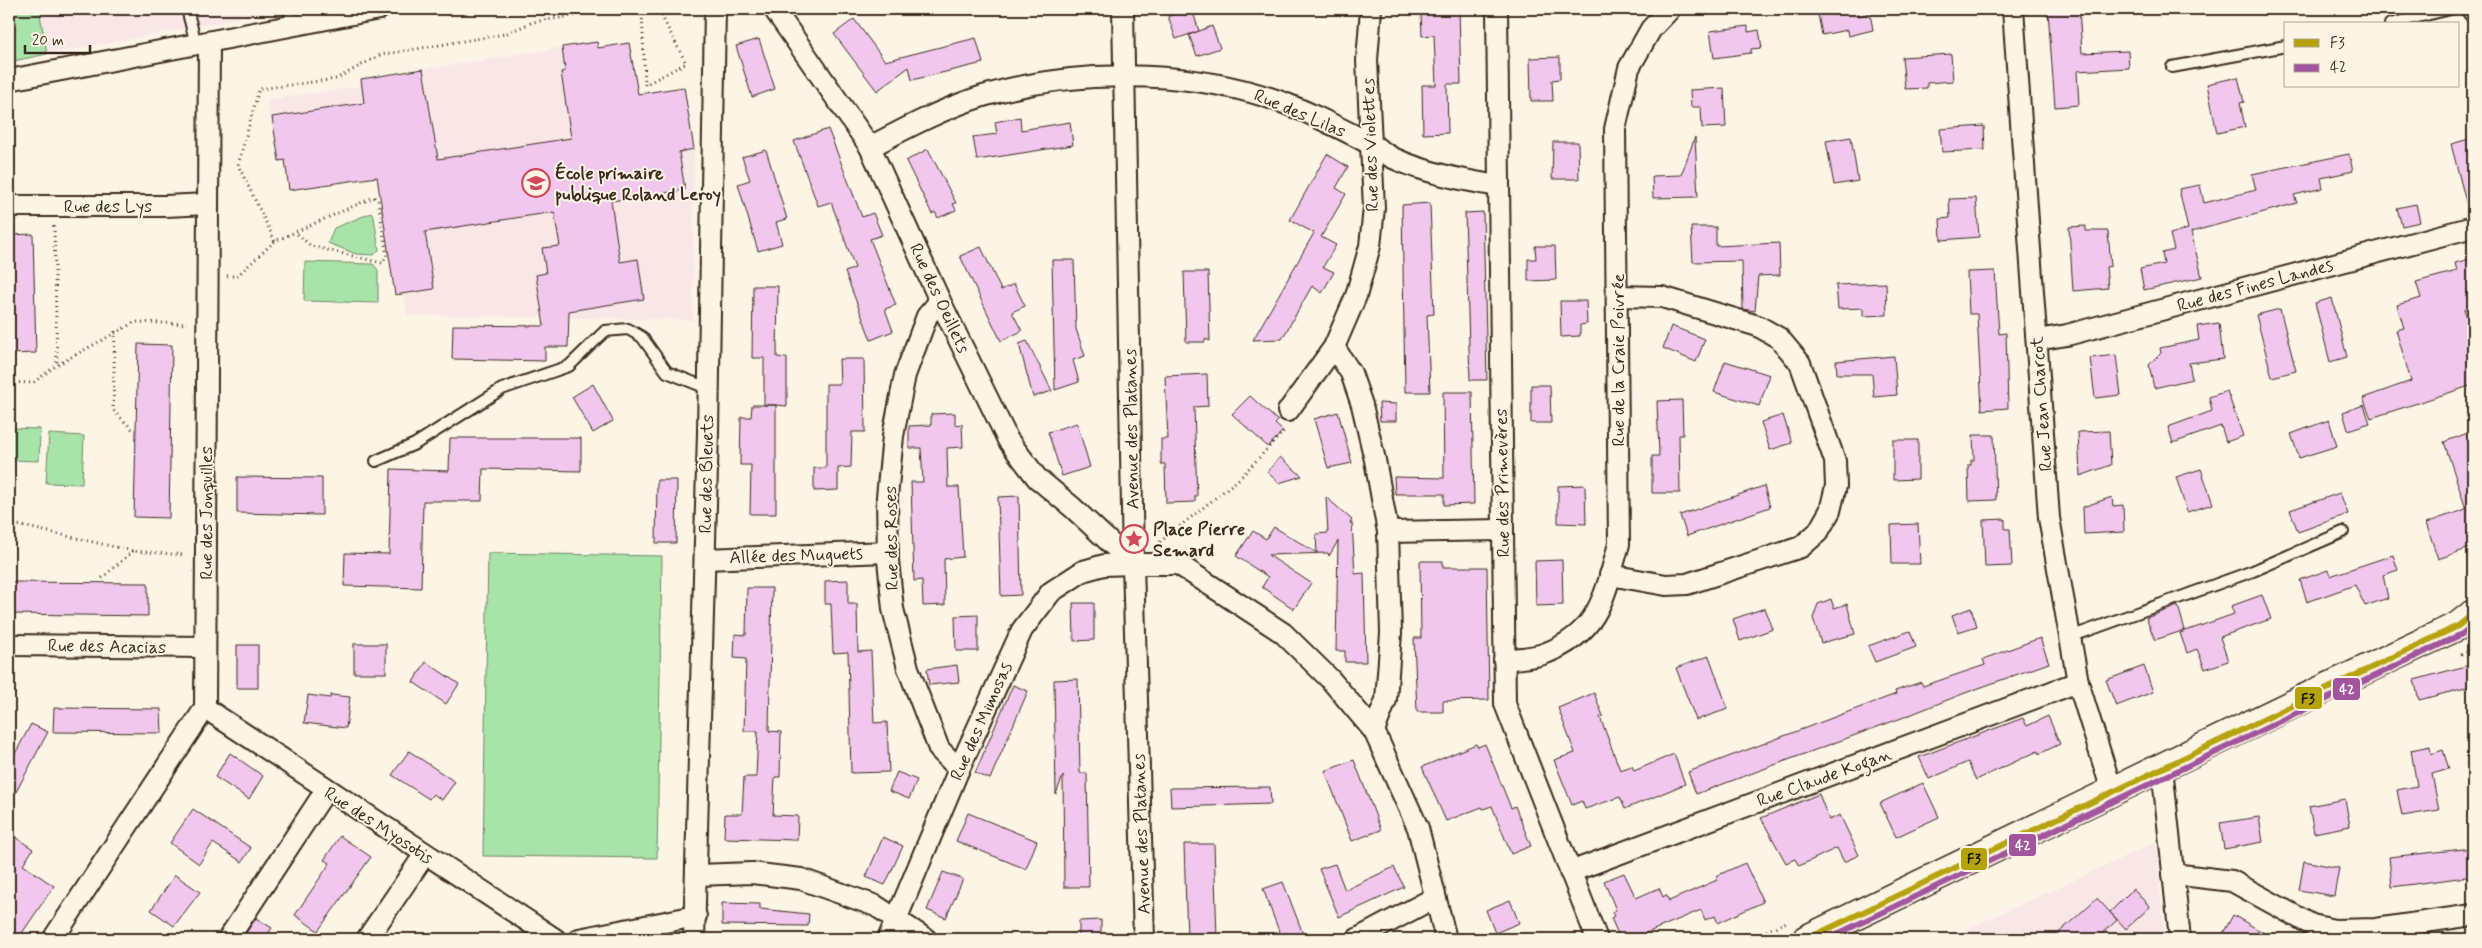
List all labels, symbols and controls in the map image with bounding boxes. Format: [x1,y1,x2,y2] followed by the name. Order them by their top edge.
[25,22,90,54] scale bar
[2284,22,2460,88] legend
[32,31,64,51] text: 20 m
[2330,34,2345,54] text: F3
[2330,58,2347,78] text: 42
[1357,78,1385,212] street label: Rue des Violettes
[1250,84,1349,144] street label: Rue des Lilas
[555,161,721,207] place label: École primaire publique Roland Leroy
[521,168,551,198] school or university icon: École primaire publique Roland Leroy
[64,195,152,219] street label: Rue des Lys
[903,240,975,357] street label: Rue des Oeillets
[2174,254,2336,318] street label: Rue des Fines Landes
[1607,273,1631,447] street label: Rue de la Craie Poivrée
[2025,335,2059,472] street label: Rue Jean Charcot
[1119,348,1145,510] street label: Avenue des Platanes
[1490,408,1516,558] street label: Rue des Primevères
[694,414,720,534] street label: Rue des Bleuets
[195,446,219,580] street label: Rue des Jonquilles
[879,485,905,590] street label: Rue des Roses
[1153,518,1245,563] place label: Place Pierre Semard
[1119,524,1149,554] place icon: Place Pierre Semard
[729,542,863,570] street label: Allée des Muguets
[48,634,166,660] street label: Rue des Acacias
[945,658,1019,785] street label: Rue des Mimosas
[2332,677,2361,701] line badge: 42
[2339,681,2355,699] text: 42
[2294,686,2323,710] line badge: F3
[2301,690,2316,708] text: F3
[1754,742,1896,815] street label: Rue Claude Kogan
[1127,753,1157,915] street label: Avenue des Platanes
[319,782,438,870] street label: Rue des Myosotis
[2008,833,2037,857] line badge: 42
[2015,837,2031,855] text: 42
[1960,847,1988,871] line badge: F3
[1967,850,1982,868] text: F3

